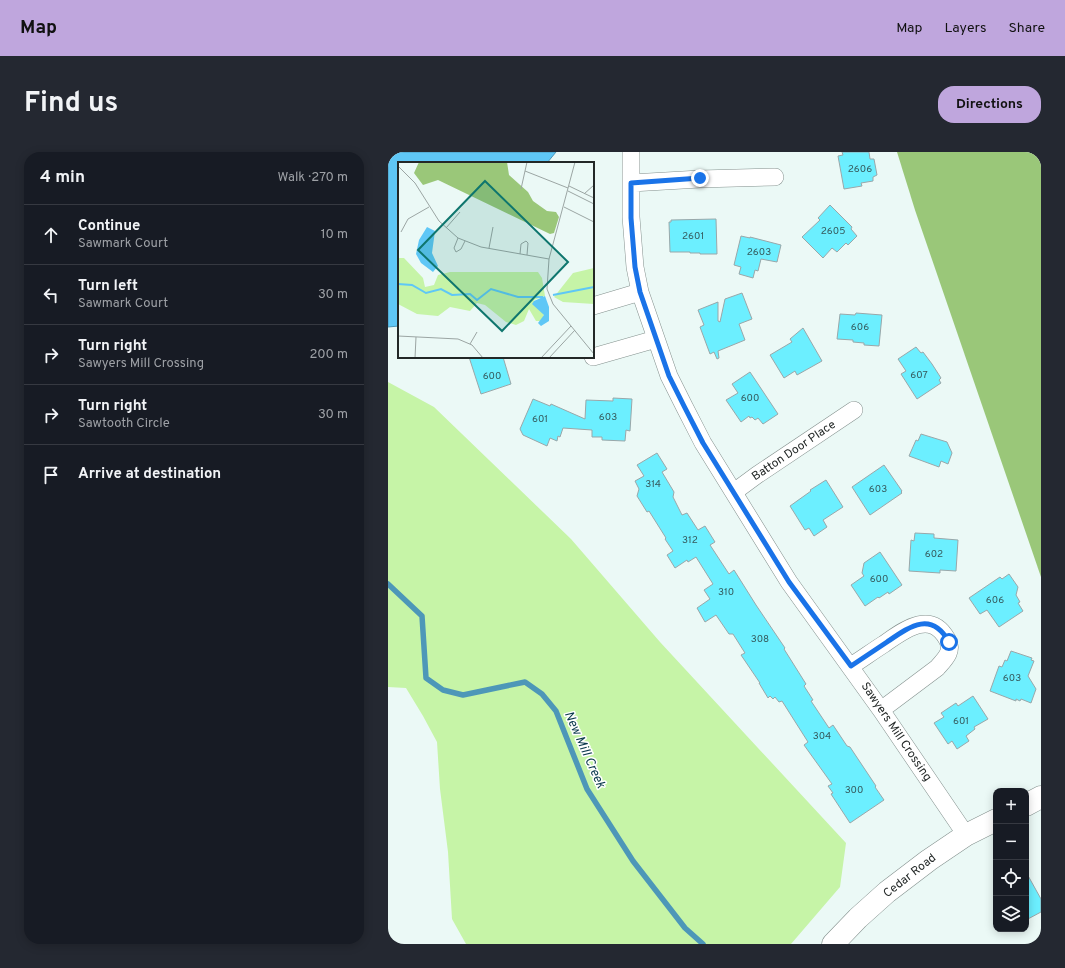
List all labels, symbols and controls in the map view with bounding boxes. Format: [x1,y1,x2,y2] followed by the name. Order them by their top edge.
[20,16,57,40] text: Map
[896,20,922,37] text: Map
[944,20,986,37] text: Layers
[1008,20,1045,37] text: Share
[24,86,118,122] text: Find us
[938,86,1041,123] button: Directions
[398,162,594,358] inset map
[848,163,872,176] house number: 2606
[40,167,85,189] text: 4 min
[691,169,709,187] route end
[278,170,348,186] text: Walk · 270 m
[78,217,140,236] text: Continue
[40,224,62,246] icon: ahead
[821,225,845,238] house number: 2605
[321,227,348,243] text: 10 m
[682,230,704,243] house number: 2601
[78,236,168,252] text: Sawmark Court
[747,246,771,259] house number: 2603
[78,277,138,296] text: Turn left
[40,284,62,306] icon: left
[318,287,348,303] text: 30 m
[78,296,168,312] text: Sawmark Court
[851,321,869,334] house number: 606
[78,337,147,356] text: Turn right
[40,344,62,366] icon: right
[309,347,348,363] text: 200 m
[78,356,204,372] text: Sawyers Mill Crossing
[910,369,928,382] house number: 607
[483,370,501,383] house number: 600
[741,392,759,405] house number: 600
[78,397,147,416] text: Turn right
[40,404,62,426] icon: right
[318,407,348,423] text: 30 m
[599,411,617,424] house number: 603
[532,413,548,426] house number: 601
[78,416,170,432] text: Sawtooth Circle
[749,417,839,485] street label: Batton Door Place
[40,464,62,486] icon: arrive
[78,465,221,484] text: Arrive at destination
[645,478,661,491] house number: 314
[869,483,887,496] house number: 603
[682,534,698,547] house number: 312
[925,548,943,561] house number: 602
[870,573,888,586] house number: 600
[718,586,734,599] house number: 310
[986,594,1004,607] house number: 606
[751,633,769,646] house number: 308
[940,633,958,651] route start
[1003,672,1021,685] house number: 603
[857,679,935,785] street label: Sawyers Mill Crossing
[560,709,608,791] water label: New Mill Creek
[953,715,969,728] house number: 601
[813,730,831,743] house number: 304
[845,784,863,797] house number: 300
[993,788,1029,932] map controls
[993,788,1029,824] button: +
[993,824,1029,860] button: −
[880,850,940,902] street label: Cedar Road
[993,860,1029,896] button: locate
[993,896,1029,932] button: layers

